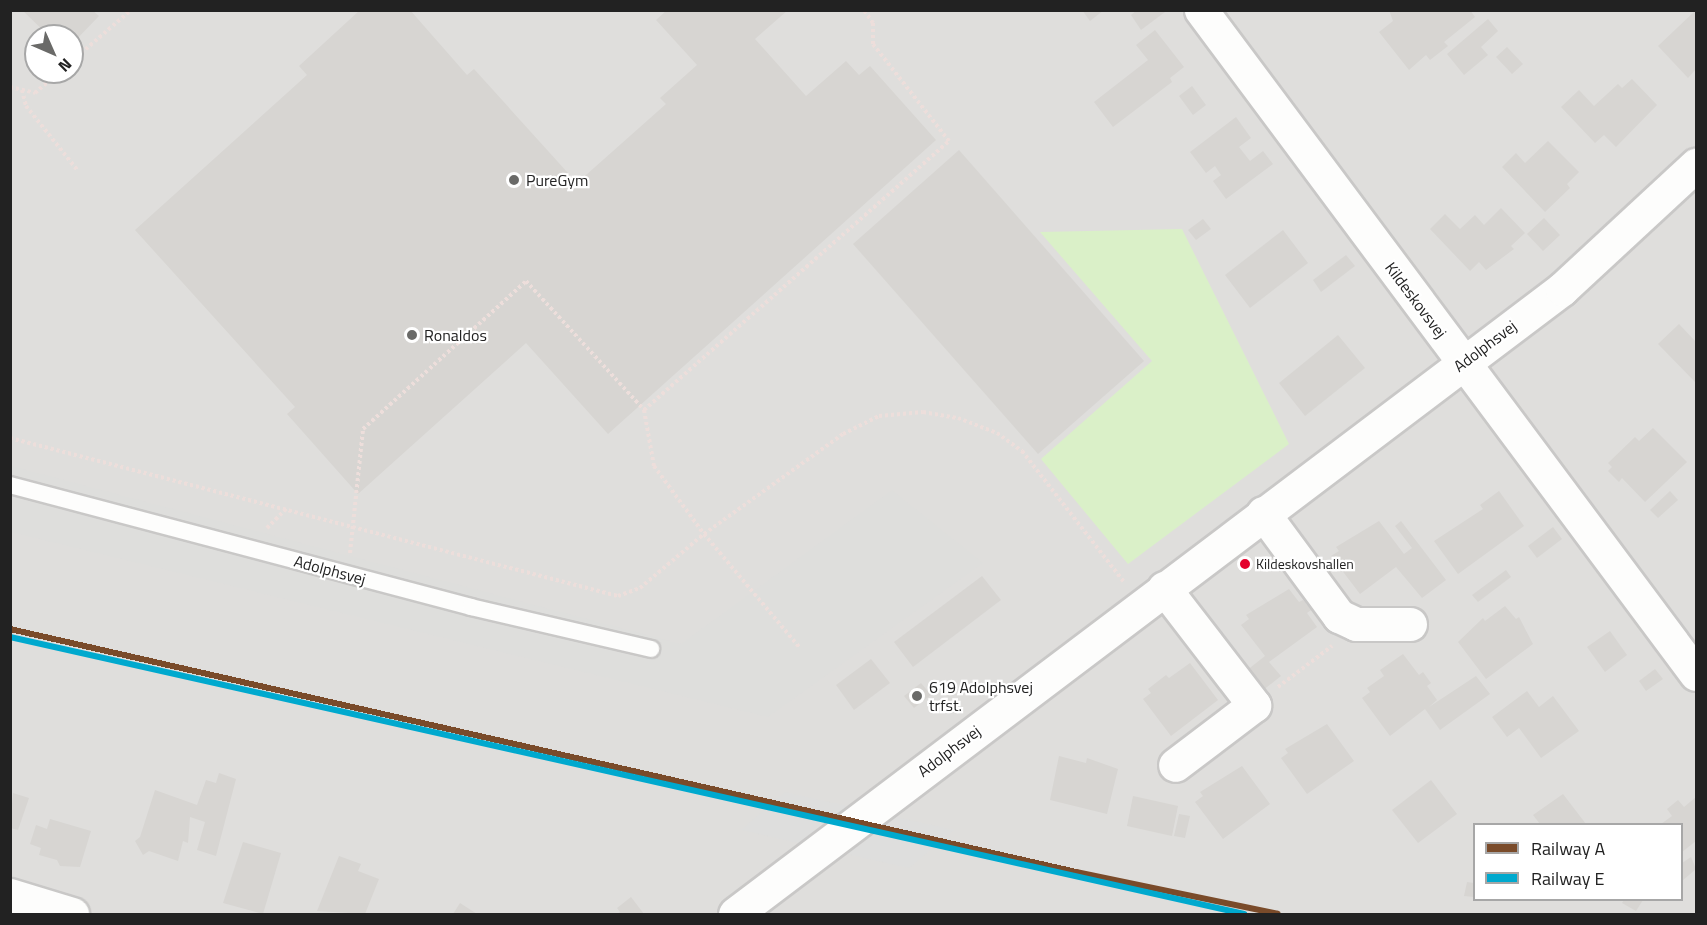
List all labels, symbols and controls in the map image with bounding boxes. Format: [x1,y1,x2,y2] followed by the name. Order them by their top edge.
[24,24,84,84] north arrow
[53,53,78,78] text: N
[526,170,588,190] place label: PureGym
[507,173,521,187] marker: PureGym
[1381,258,1451,342] street label: Kildeskovsvej
[1450,316,1520,376] street label: Adolphsvej
[424,325,487,345] place label: Ronaldos
[405,328,419,342] marker: Ronaldos
[292,551,368,589] street label: Adolphsvej
[1256,556,1354,572] place label: Kildeskovshallen
[1239,558,1251,570] marker: Kildeskovshallen
[929,677,1033,715] place label: 619 Adolphsvej trfst.
[910,689,924,703] marker: 619 Adolphsvej trfst.
[914,721,984,781] street label: Adolphsvej
[1473,823,1683,901] legend
[1531,835,1605,862] text: Railway A
[1531,865,1604,892] text: Railway E

